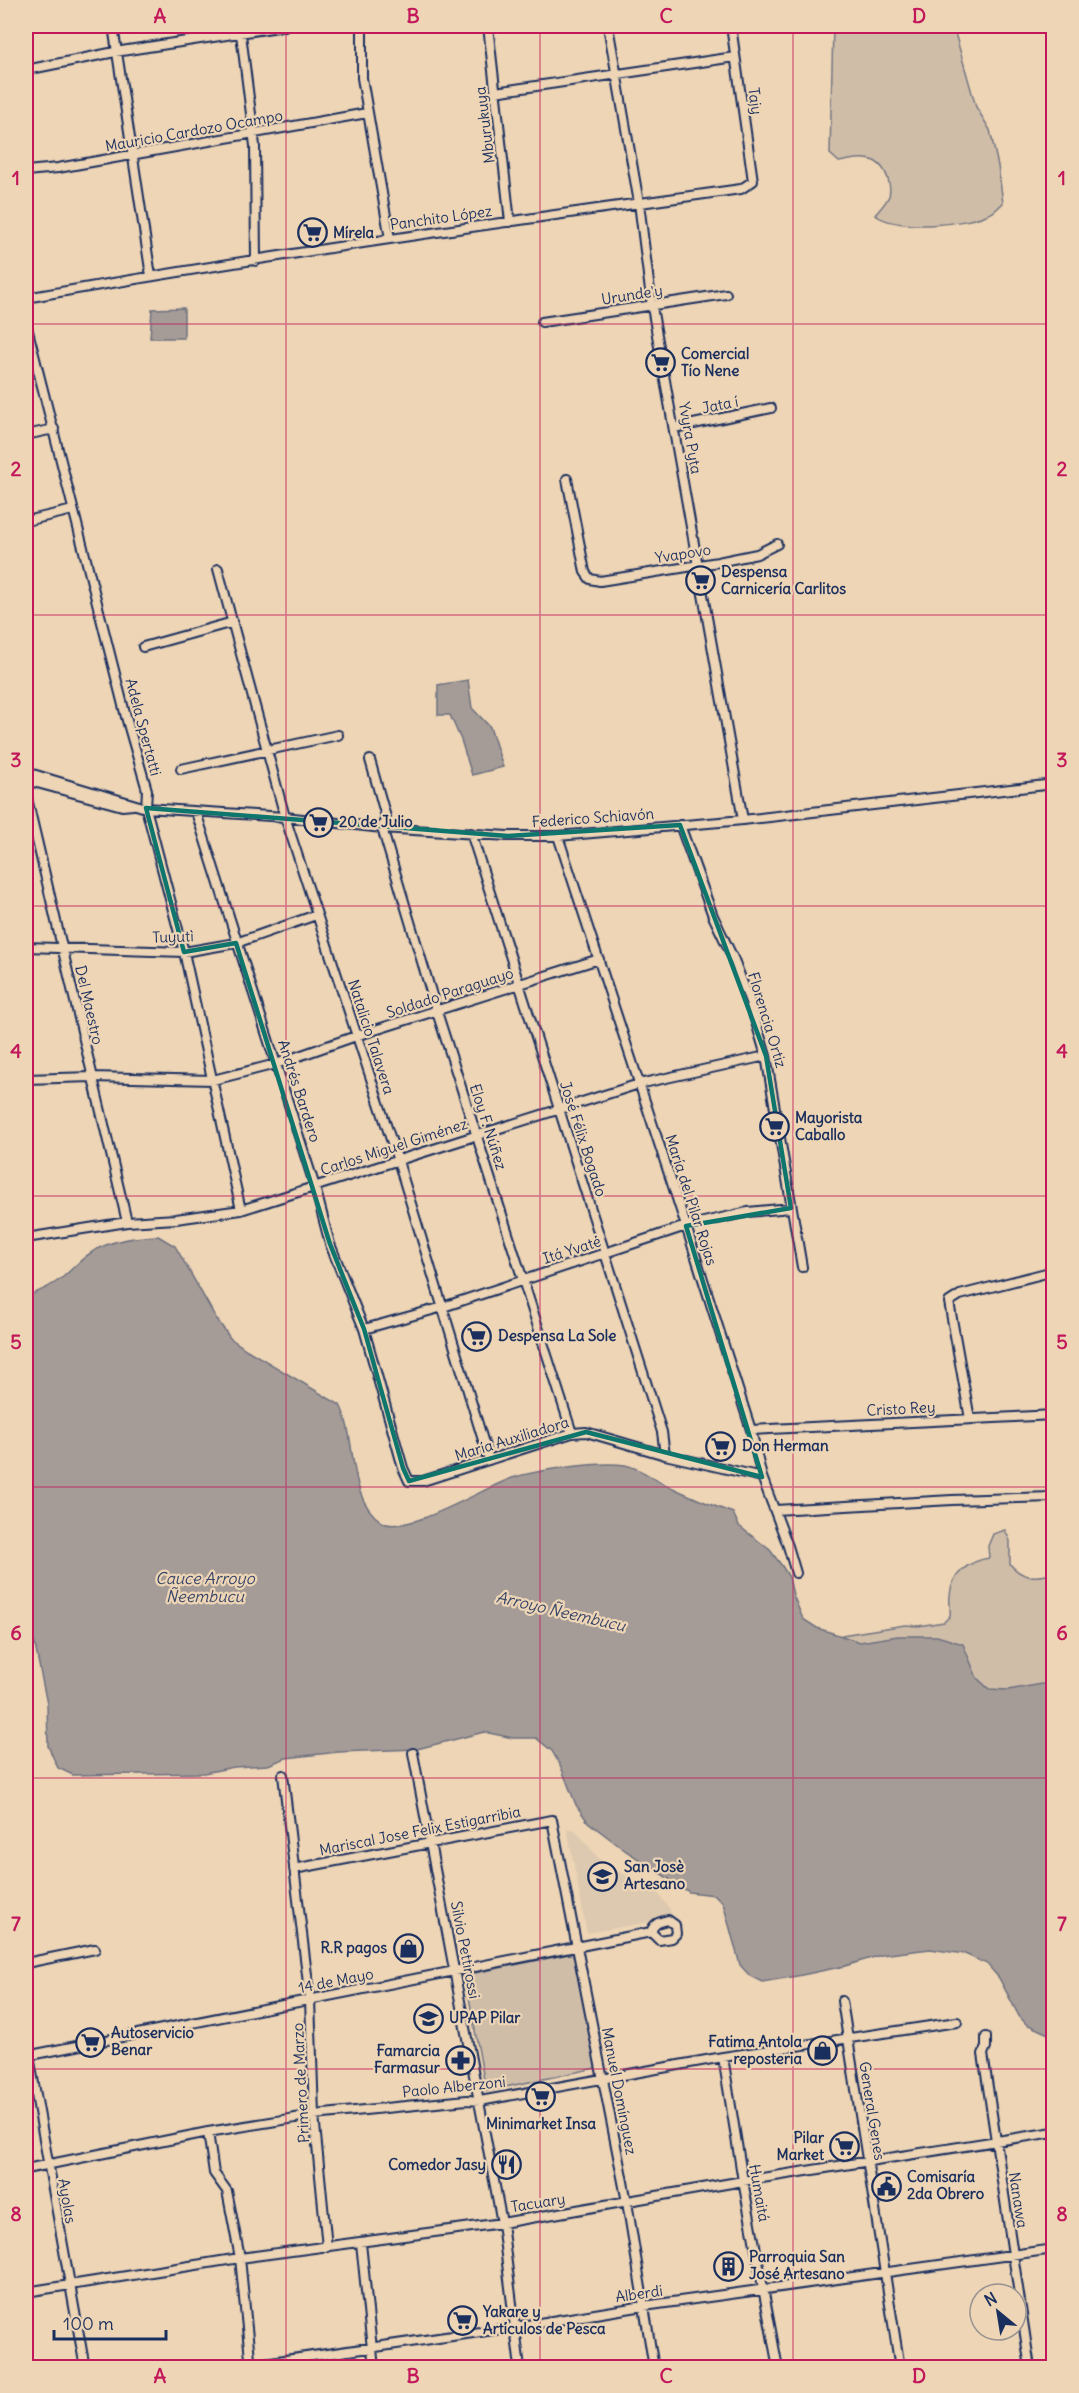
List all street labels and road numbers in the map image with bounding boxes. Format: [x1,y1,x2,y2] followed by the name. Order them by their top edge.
[470,85,499,165] street label: Mburukuya
[744,86,767,116] street label: Tajy
[104,106,284,155] street label: Mauricio Cardozo Ocampo
[389,201,493,234] street label: Panchito López
[600,280,664,309] street label: Urunde'y
[700,392,740,417] street label: Jata í
[675,400,706,476] street label: Yvyra Pyta
[654,540,712,567] street label: Yvapovo
[121,676,166,778] street label: Adela Spertatti
[531,804,655,831] street label: Federico Schiavón
[152,926,194,947] street label: Tuyutì
[71,963,108,1046] street label: Del Maestro
[384,963,516,1022] street label: Soldado Paraguayo
[744,970,791,1070] street label: Florencia Ortiz
[344,977,399,1097] street label: Natalicio Talavera
[274,1037,325,1145] street label: Andrés Bardero
[556,1079,611,1199] street label: José Félix Bogado
[466,1081,511,1172] street label: Eloy F. Núñez
[318,1114,470,1179] street label: Carlos Miguel Giménez
[661,1132,722,1268] street label: María del Pilar Rojas
[540,1231,603,1268] street label: Itá Yvaté
[866,1397,936,1420] street label: Cristo Rey
[452,1412,572,1465] street label: María Auxiliadora
[318,1802,523,1859] street label: Mariscal Jose Felix Estigarribia
[447,1899,484,2000] street label: Silvio Pettirossi
[297,1964,375,1997] street label: 14 de Mayo
[288,2022,313,2144] street label: Primero de Marzo
[598,2026,641,2156] street label: Manuel Domínguez
[855,2060,890,2162] street label: General Genes
[401,2072,507,2101] street label: Paolo Alberzoni
[745,2163,774,2224] street label: Humaitá
[1005,2171,1032,2230] street label: Nanawa
[54,2177,81,2225] street label: Ayolas
[509,2189,567,2216] street label: Tacuary
[614,2281,664,2306] street label: Alberdi

